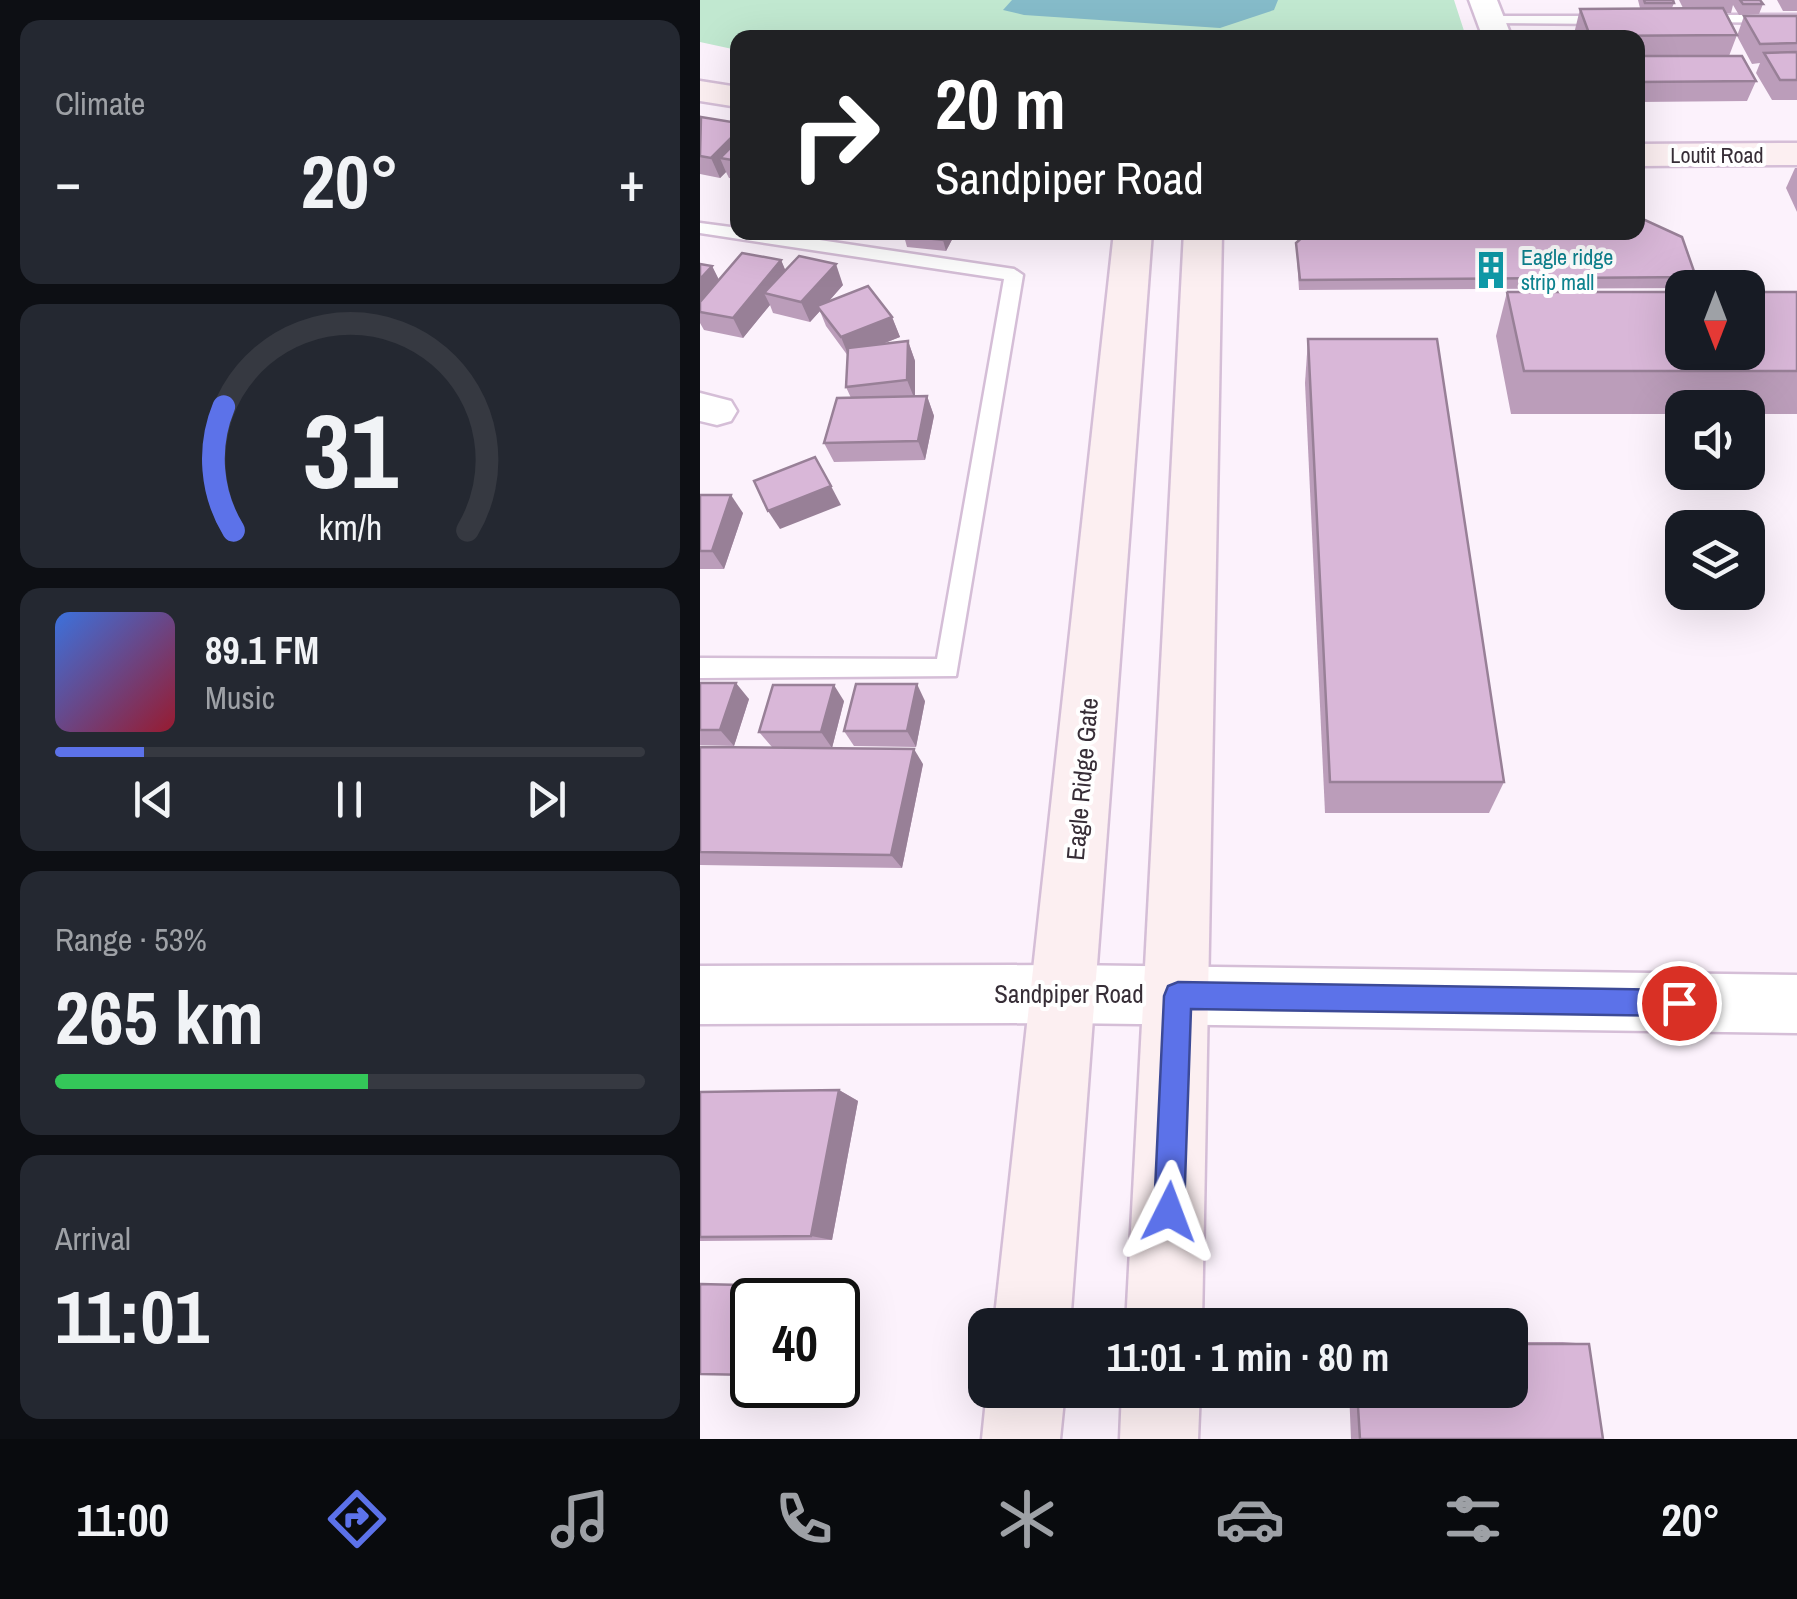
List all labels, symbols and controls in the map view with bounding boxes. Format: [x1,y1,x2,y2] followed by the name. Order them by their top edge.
[935,57,1066,151] text: 20 m
[770,70,900,200] icon: right
[55,82,145,125] text: Climate
[301,130,399,231] text: 20°
[1670,140,1764,170] street label: Loutit Road
[55,144,81,218] text: −
[619,144,645,218] text: +
[935,147,1204,208] text: Sandpiper Road
[1521,242,1613,297] place label: Eagle ridge strip mall
[1470,249,1512,291] building icon: Eagle ridge strip mall
[1665,270,1765,370] north arrow
[1665,270,1765,610] map controls
[303,380,398,520] text: 31
[1665,390,1765,490] button: sound
[318,503,382,551] text: km/h
[1665,510,1765,610] button: layers
[205,625,319,676] text: 89.1 FM
[205,676,275,719] text: Music
[1058,696,1106,862] street label: Eagle Ridge Gate
[126,772,181,827] icon: previous
[322,772,377,827] icon: pause
[519,772,574,827] icon: next
[55,918,207,961] text: Range · 53%
[1637,961,1722,1046] pin
[55,966,264,1067] text: 265 km
[1652,976,1707,1031] icon: arrive
[994,977,1144,1011] street label: Sandpiper Road
[1117,1160,1221,1264] position arrow
[55,1217,131,1260] text: Arrival
[55,1265,209,1366] text: 11:01
[730,1278,860,1408] speed limit sign: 40
[1107,1332,1389,1383] text: 11:01 · 1 min · 80 m
[322,1484,392,1554] icon: directions
[545,1484,615,1554] icon: music
[769,1484,839,1554] icon: phone
[992,1484,1062,1554] icon: climate
[1215,1484,1285,1554] icon: car
[1438,1484,1508,1554] icon: filters
[77,1489,169,1550] text: 11:00
[1661,1489,1720,1550] text: 20°

